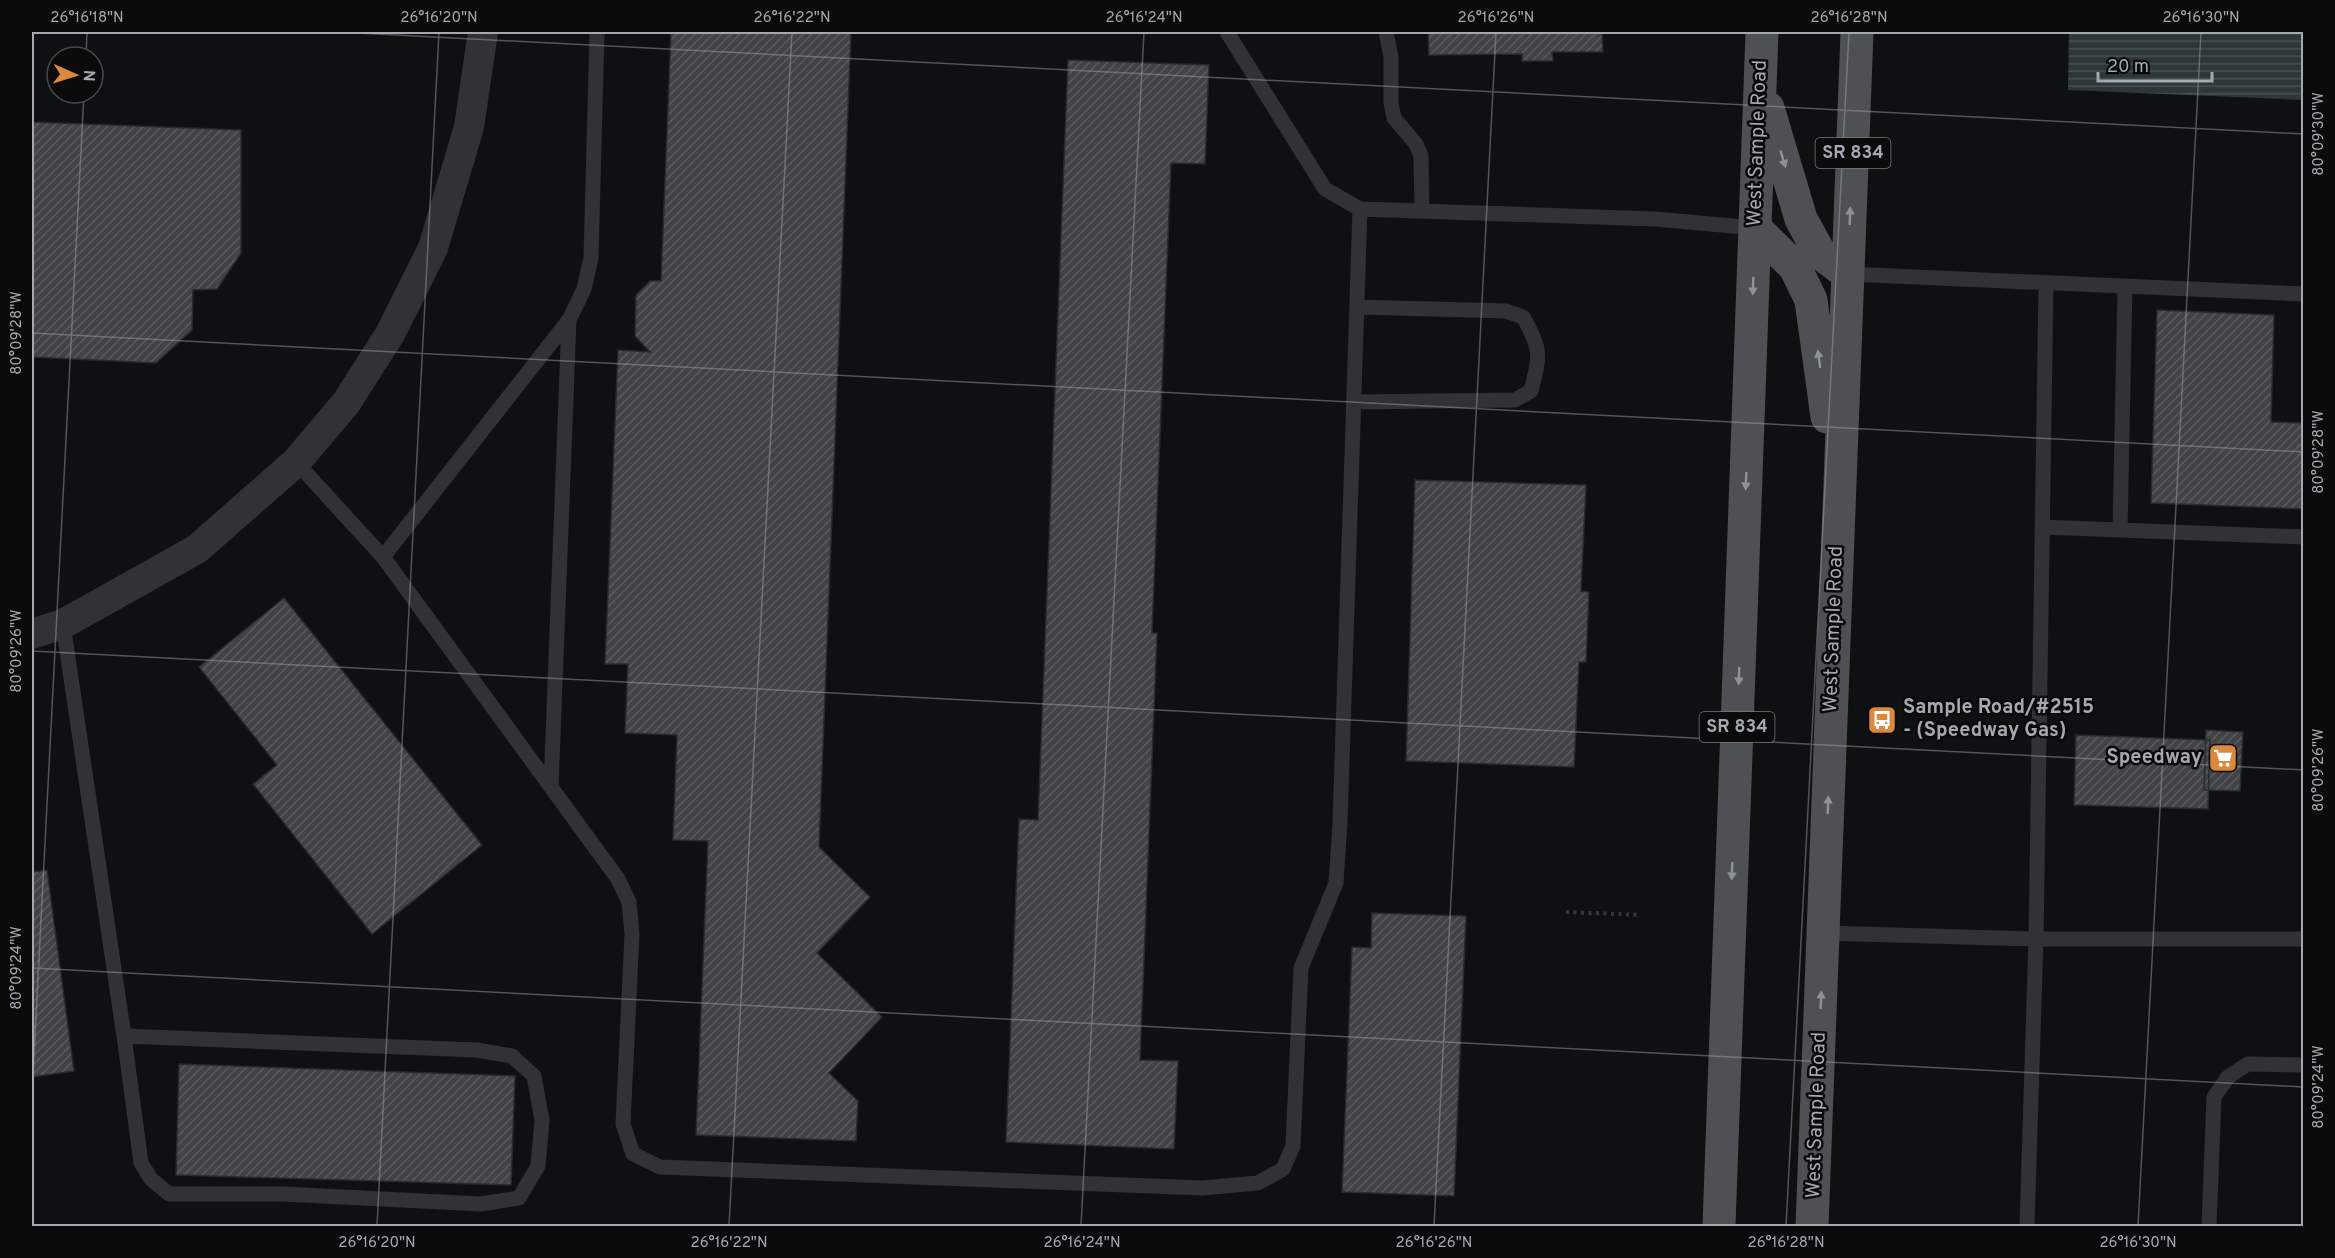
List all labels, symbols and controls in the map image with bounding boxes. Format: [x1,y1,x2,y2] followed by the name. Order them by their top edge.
[50,9,124,28] text: 26°16'18"N
[400,9,478,28] text: 26°16'20"N
[753,9,831,28] text: 26°16'22"N
[1105,9,1183,28] text: 26°16'24"N
[1458,9,1534,28] text: 26°16'26"N
[1810,9,1888,28] text: 26°16'28"N
[2162,9,2240,28] text: 26°16'30"N
[45,45,105,105] north arrow
[2098,45,2212,83] scale bar
[2107,56,2149,79] text: 20 m
[1742,59,1774,227] street label: West Sample Road
[78,69,98,82] text: N
[2310,92,2329,176] text: 80°09'30"W
[1816,138,1890,168] road number: SR 834
[1779,150,1788,168] one-way arrow
[1846,206,1855,225] one-way arrow
[1748,277,1758,296] one-way arrow
[8,291,27,375] text: 80°09'28"W
[1815,349,1824,368] one-way arrow
[2310,410,2329,494] text: 80°09'28"W
[1741,472,1751,491] one-way arrow
[1818,545,1850,713] street label: West Sample Road
[8,609,27,693] text: 80°09'26"W
[1734,666,1744,685] one-way arrow
[1903,695,2094,744] place label: Sample Road/#2515 - (Speedway Gas)
[1866,704,1898,736] bus stop icon: Sample Road/#2515 - (Speedway Gas)
[1700,712,1774,742] road number: SR 834
[2310,728,2329,812] text: 80°09'26"W
[2207,742,2239,774] supermarket icon: Speedway
[2106,745,2202,771] place label: Speedway
[1824,796,1833,815] one-way arrow
[1728,861,1737,880] one-way arrow
[8,926,27,1010] text: 80°09'24"W
[1817,991,1826,1010] one-way arrow
[1801,1031,1833,1199] street label: West Sample Road
[2310,1045,2329,1129] text: 80°09'24"W
[338,1234,416,1253] text: 26°16'20"N
[690,1234,768,1253] text: 26°16'22"N
[1043,1234,1121,1253] text: 26°16'24"N
[1396,1234,1472,1253] text: 26°16'26"N
[1747,1234,1825,1253] text: 26°16'28"N
[2099,1234,2177,1253] text: 26°16'30"N

